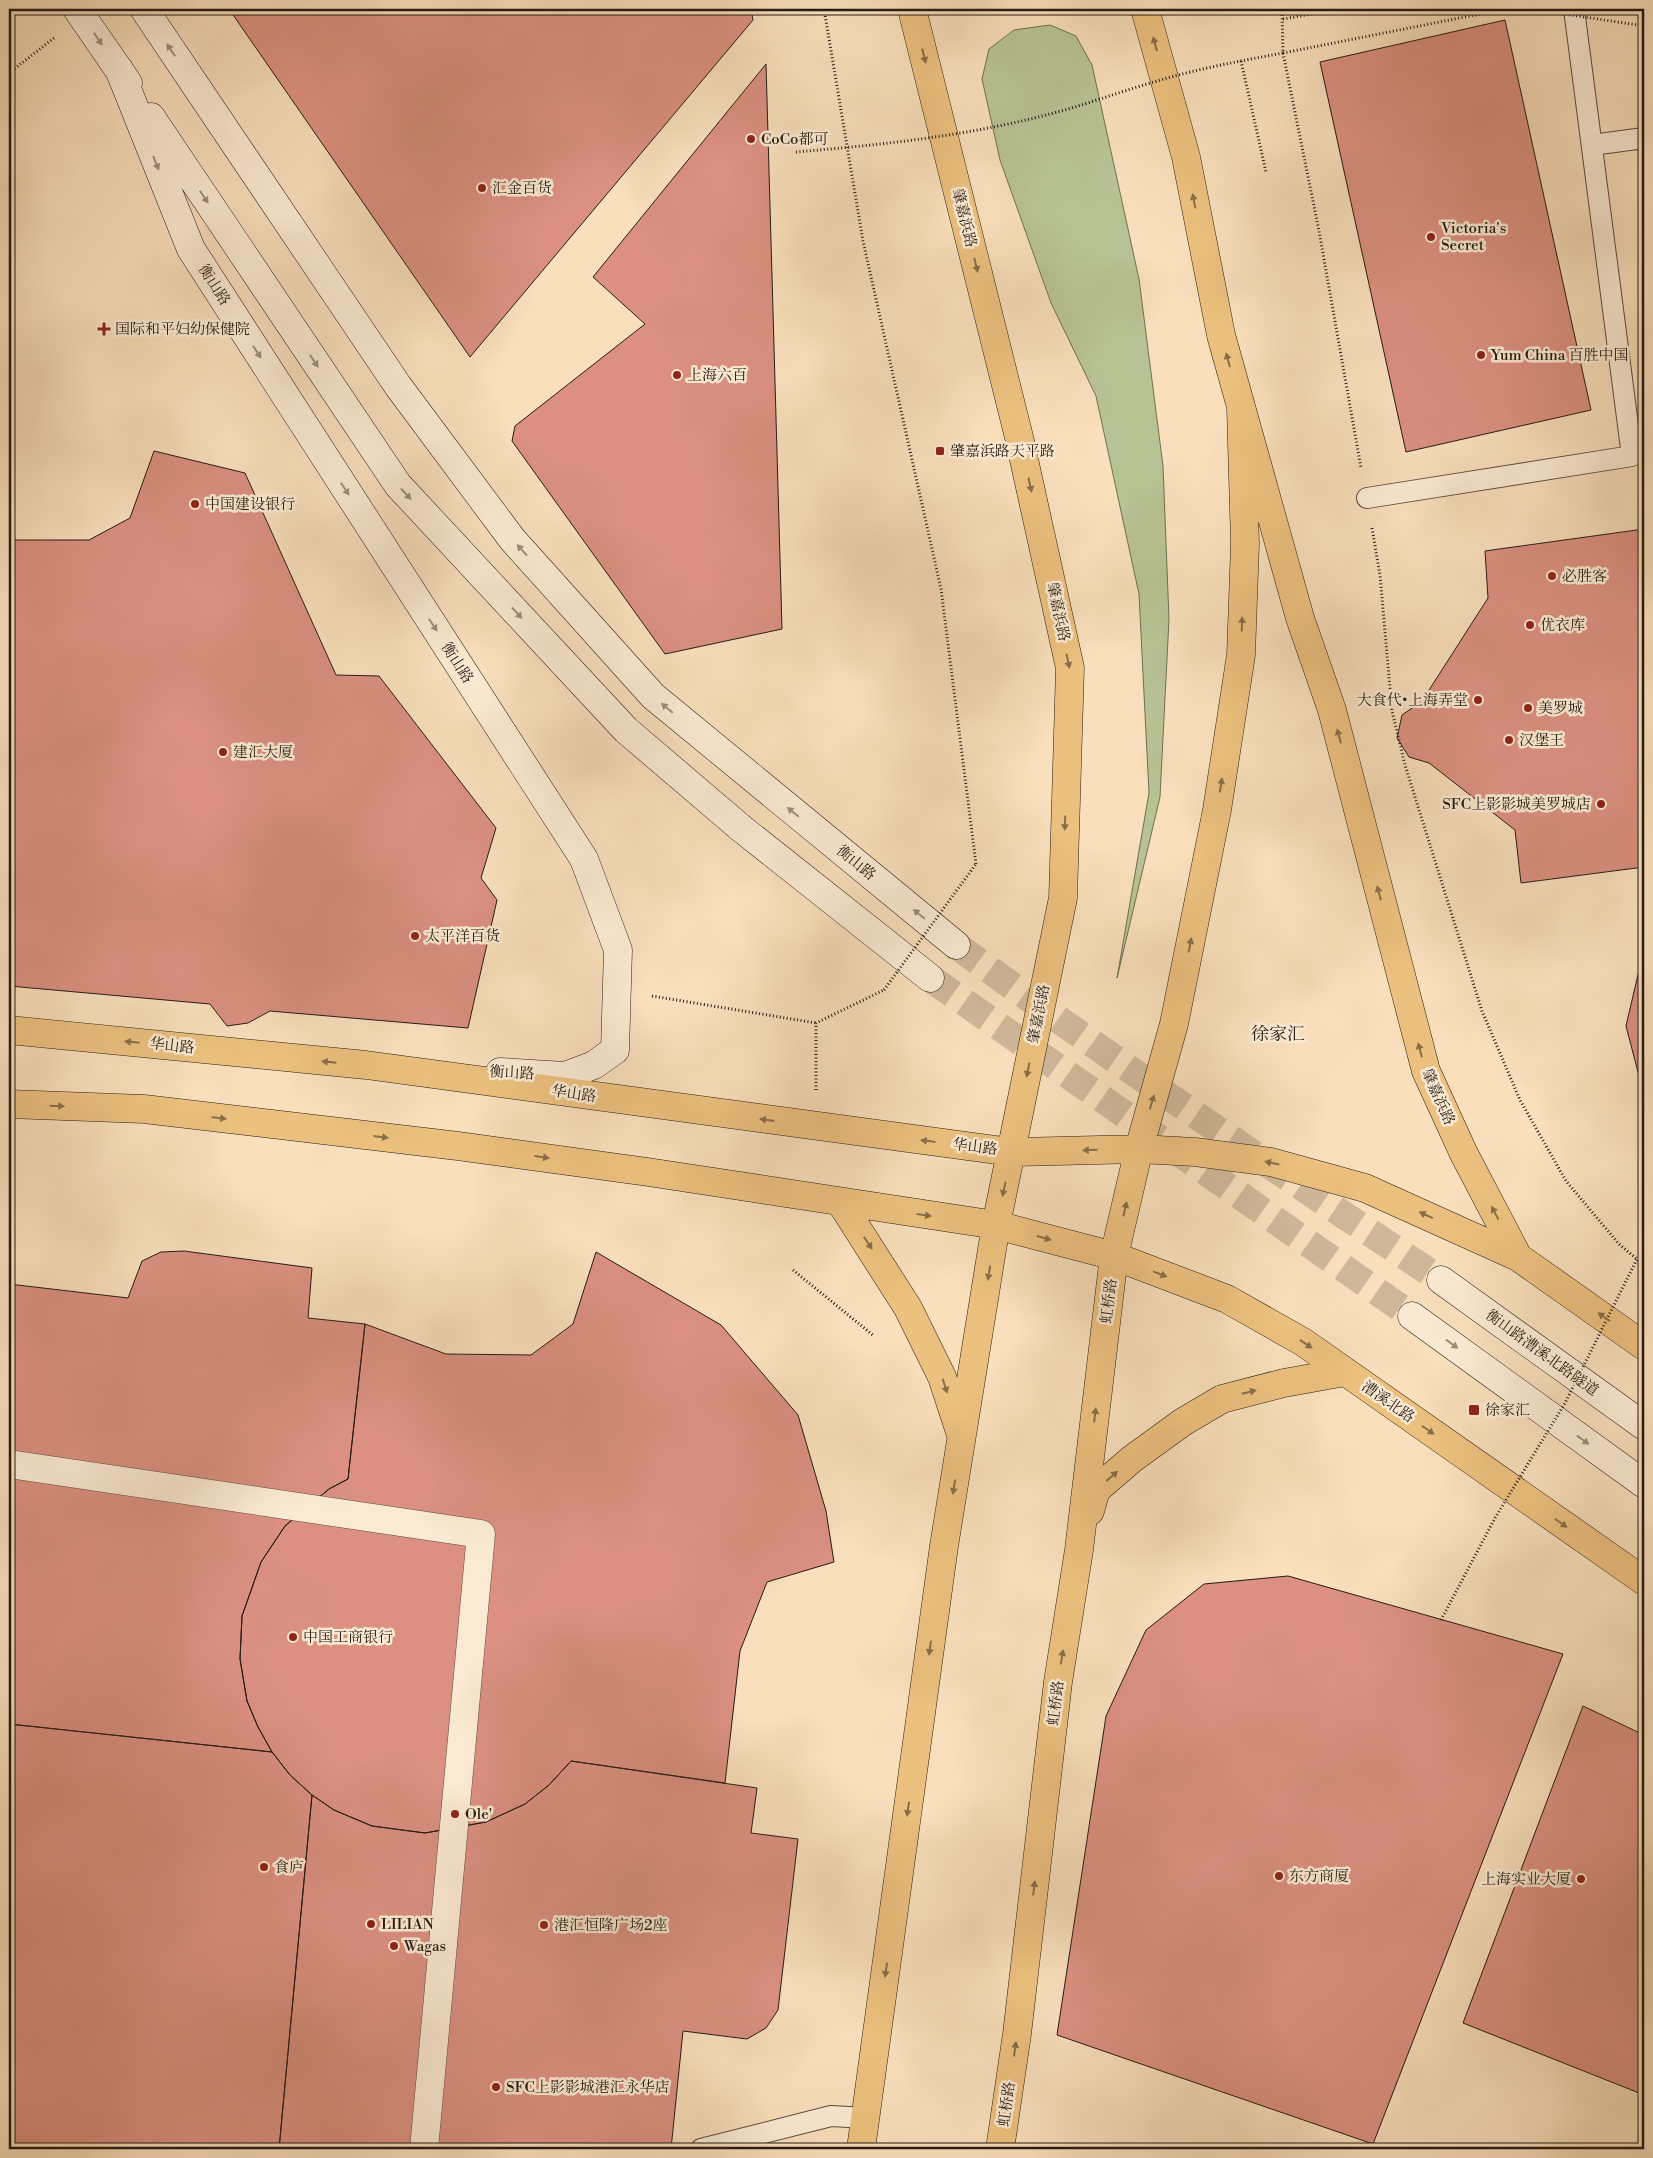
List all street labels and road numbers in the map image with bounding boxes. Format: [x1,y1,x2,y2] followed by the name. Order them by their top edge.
[948,187,980,249] street label: 肇嘉浜路
[194,261,234,309] street label: 衡山路
[1042,581,1074,643] street label: 肇嘉浜路
[437,639,477,687] street label: 衡山路
[833,841,879,885] street label: 衡山路
[1024,983,1054,1045] street label: 肇嘉浜路
[149,1034,195,1058] street label: 华山路
[489,1062,535,1084] street label: 衡山路
[1417,1066,1459,1128] street label: 肇嘉浜路
[550,1081,598,1107] street label: 华山路
[952,1135,998,1159] street label: 华山路
[1097,1278,1121,1324] street label: 虹桥路
[1482,1306,1602,1400] street label: 衡山路漕溪北路隧道
[1358,1377,1418,1427] street label: 漕溪北路
[1044,1680,1068,1726] street label: 虹桥路
[994,2080,1020,2128] street label: 虹桥路

